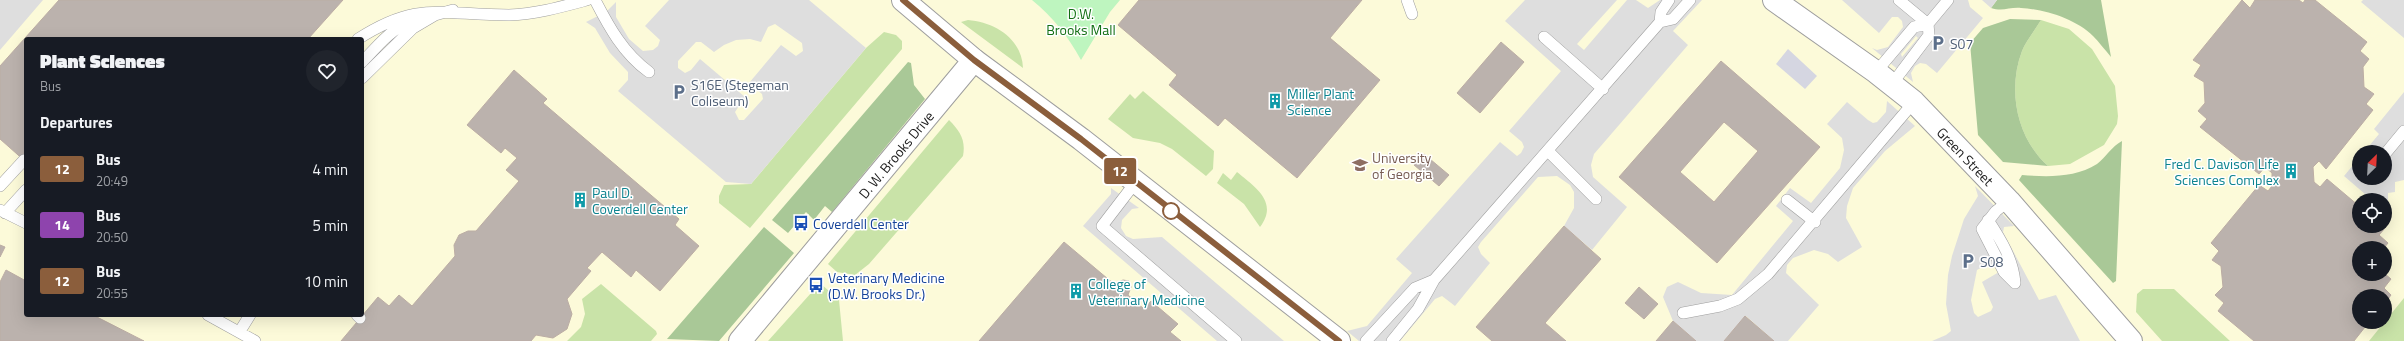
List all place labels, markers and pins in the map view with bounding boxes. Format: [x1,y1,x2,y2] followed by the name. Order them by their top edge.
[1950,33,1973,54] place label: S07
[1929,34,1947,52] parking icon: S07
[691,74,789,111] place label: S16E (Stegeman Coliseum)
[670,83,688,101] parking icon: S16E (Stegeman Coliseum)
[1287,83,1354,120] place label: Miller Plant Science
[1266,92,1284,110] building icon: Miller Plant Science
[1372,147,1432,184] place label: University of Georgia
[2164,153,2280,190] place label: Fred C. Davison Life Sciences Complex
[1351,156,1369,174] school or university icon: University of Georgia
[2282,162,2300,180] building icon: Fred C. Davison Life Sciences Complex
[592,182,688,219] place label: Paul D. Coverdell Center
[571,191,589,209] building icon: Paul D. Coverdell Center
[1162,202,1180,220] unlabelled marker
[813,213,909,234] place label: Coverdell Center
[792,214,810,232] bus stop icon: Coverdell Center
[1980,251,2003,272] place label: S08
[1959,252,1977,270] parking icon: S08
[828,267,945,304] place label: Veterinary Medicine (D.W. Brooks Dr.)
[1088,273,1205,310] place label: College of Veterinary Medicine
[807,276,825,294] bus stop icon: Veterinary Medicine (D.W. Brooks Dr.)
[1067,282,1085,300] building icon: College of Veterinary Medicine

